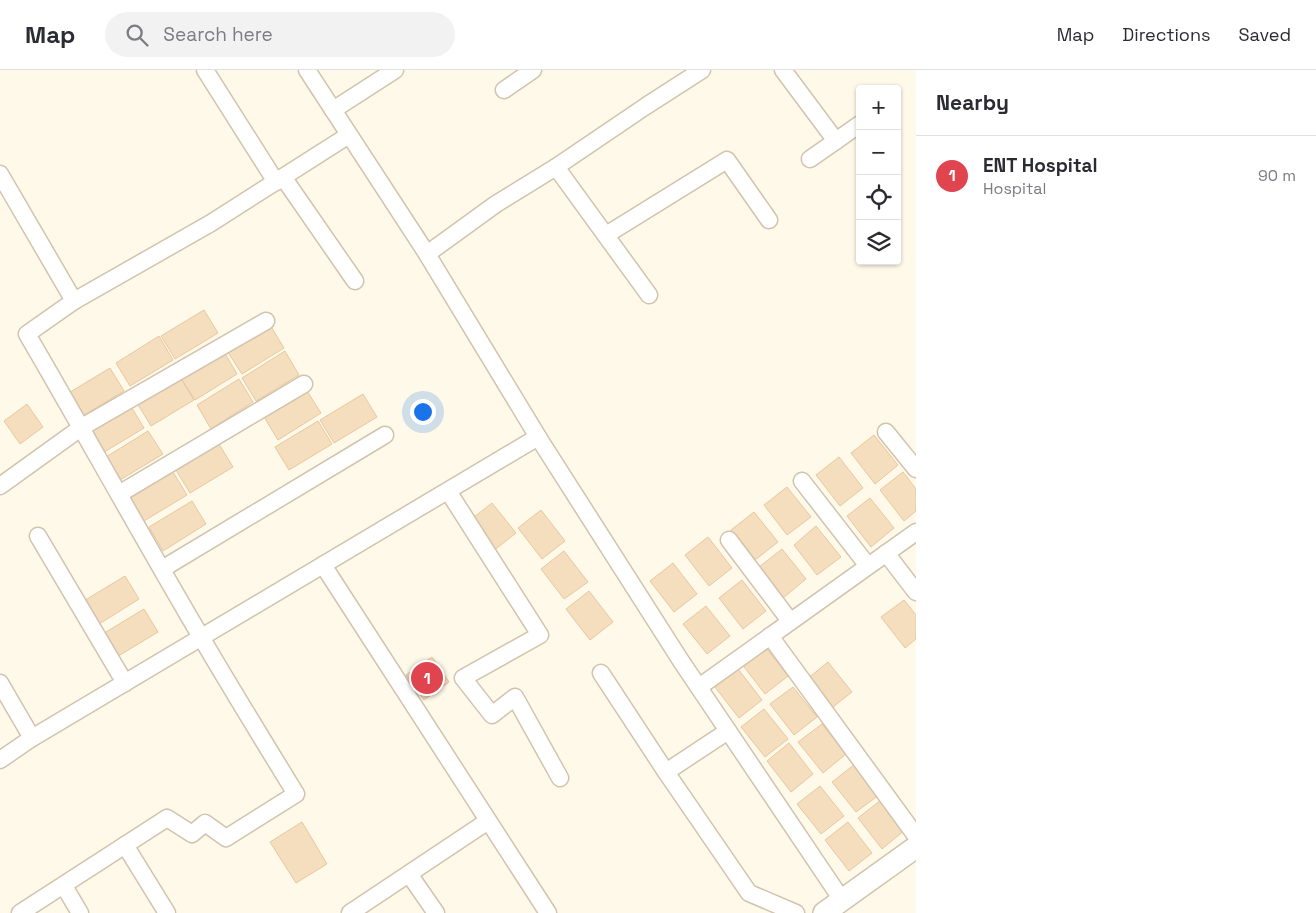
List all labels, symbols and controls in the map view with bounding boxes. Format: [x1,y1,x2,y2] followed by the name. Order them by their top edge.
[105,12,455,57] search box
[25,19,75,50] text: Map
[123,21,151,49] icon: search
[163,22,273,47] text: Search here
[1057,23,1094,46] text: Map
[1122,23,1211,46] text: Directions
[1239,23,1291,46] text: Saved
[856,85,901,265] map controls
[856,85,901,130] button: +
[936,89,1009,116] text: Nearby
[856,130,901,175] button: −
[983,153,1098,178] text: ENT Hospital
[948,165,956,186] text: 1
[1258,165,1296,186] text: 90 m
[856,175,901,220] button: locate
[983,178,1046,199] text: Hospital
[856,220,901,265] button: layers
[410,399,436,425] your location
[411,659,443,697] pin: 1

